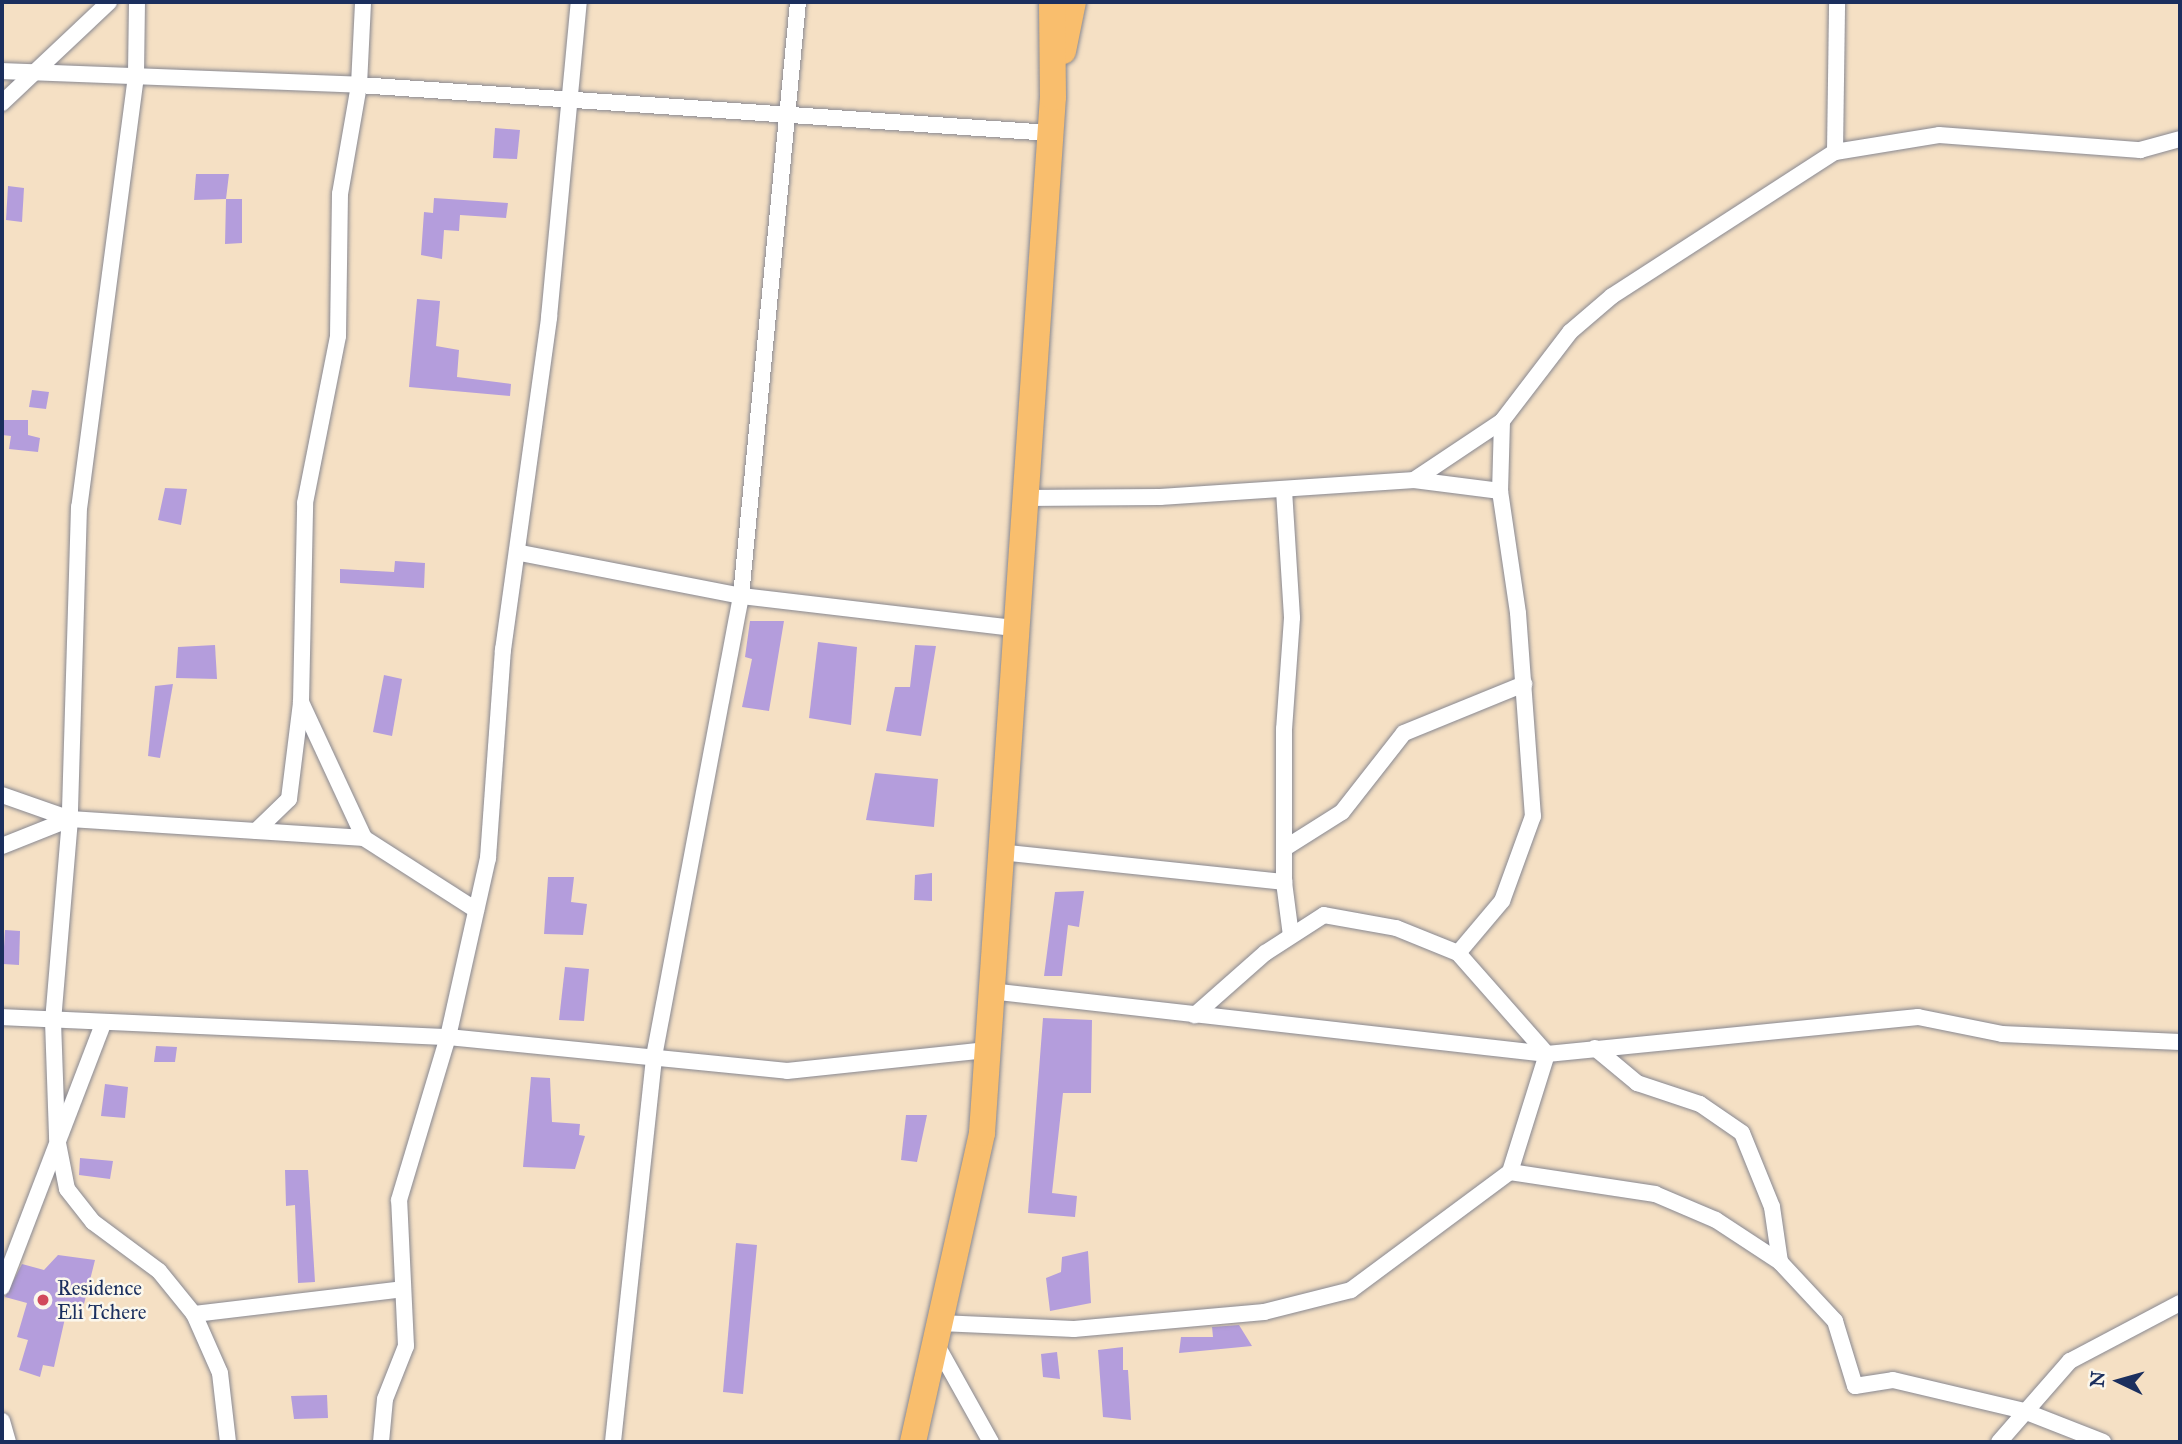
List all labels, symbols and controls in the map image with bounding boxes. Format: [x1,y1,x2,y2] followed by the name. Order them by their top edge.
[57,1275,146,1325] place label: Residence Eli Tchere
[35,1292,51,1308] marker: Residence Eli Tchere
[2084,1346,2154,1416] north arrow
[2085,1370,2110,1388] text: N

